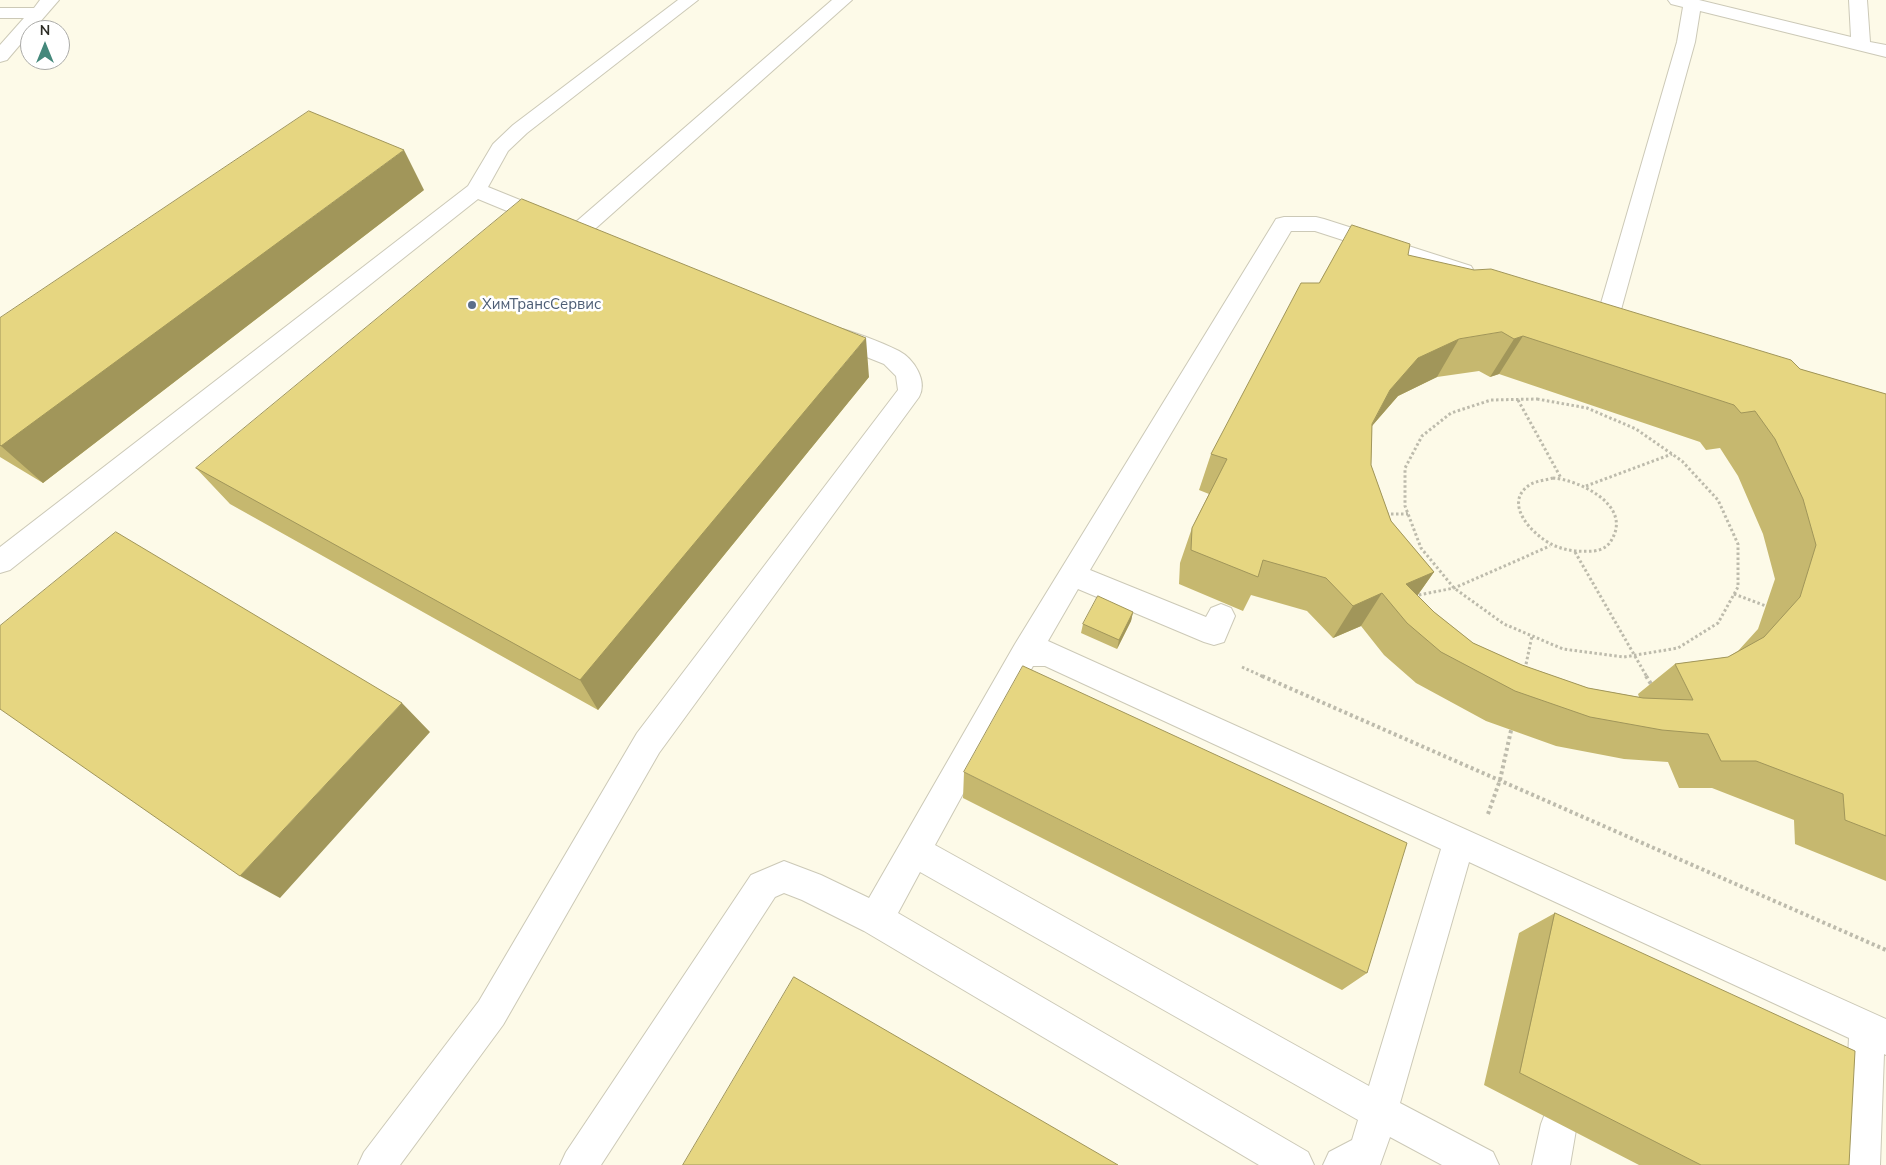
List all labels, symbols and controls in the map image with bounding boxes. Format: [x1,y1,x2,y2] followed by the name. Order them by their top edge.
[20,20,70,70] north arrow
[40,21,50,40] text: N
[482,296,601,314] place label: ХимТрансСервис
[466,299,478,311] marker: ХимТрансСервис

